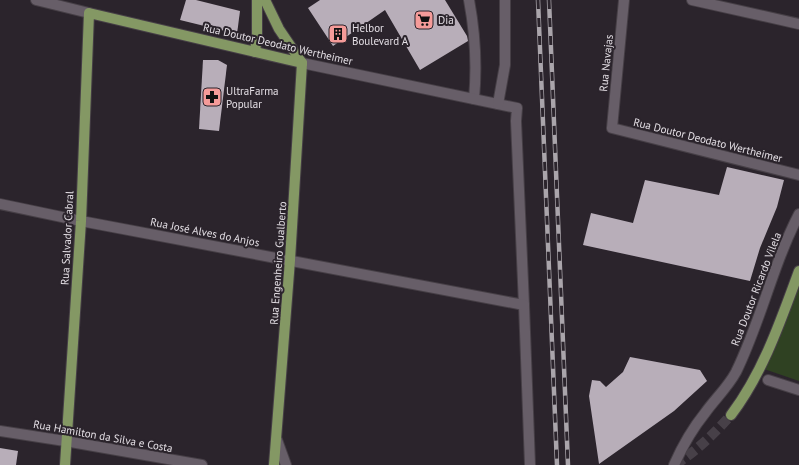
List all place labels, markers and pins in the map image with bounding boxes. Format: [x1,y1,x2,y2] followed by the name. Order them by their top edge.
[413,9,435,31] supermarket icon: Dia
[438,13,454,27] place label: Dia
[352,21,409,48] place label: Helbor Boulevard A
[327,23,349,45] building icon: Helbor Boulevard A
[226,84,279,111] place label: UltraFarma Popular
[201,86,223,108] pharmacy icon: UltraFarma Popular

